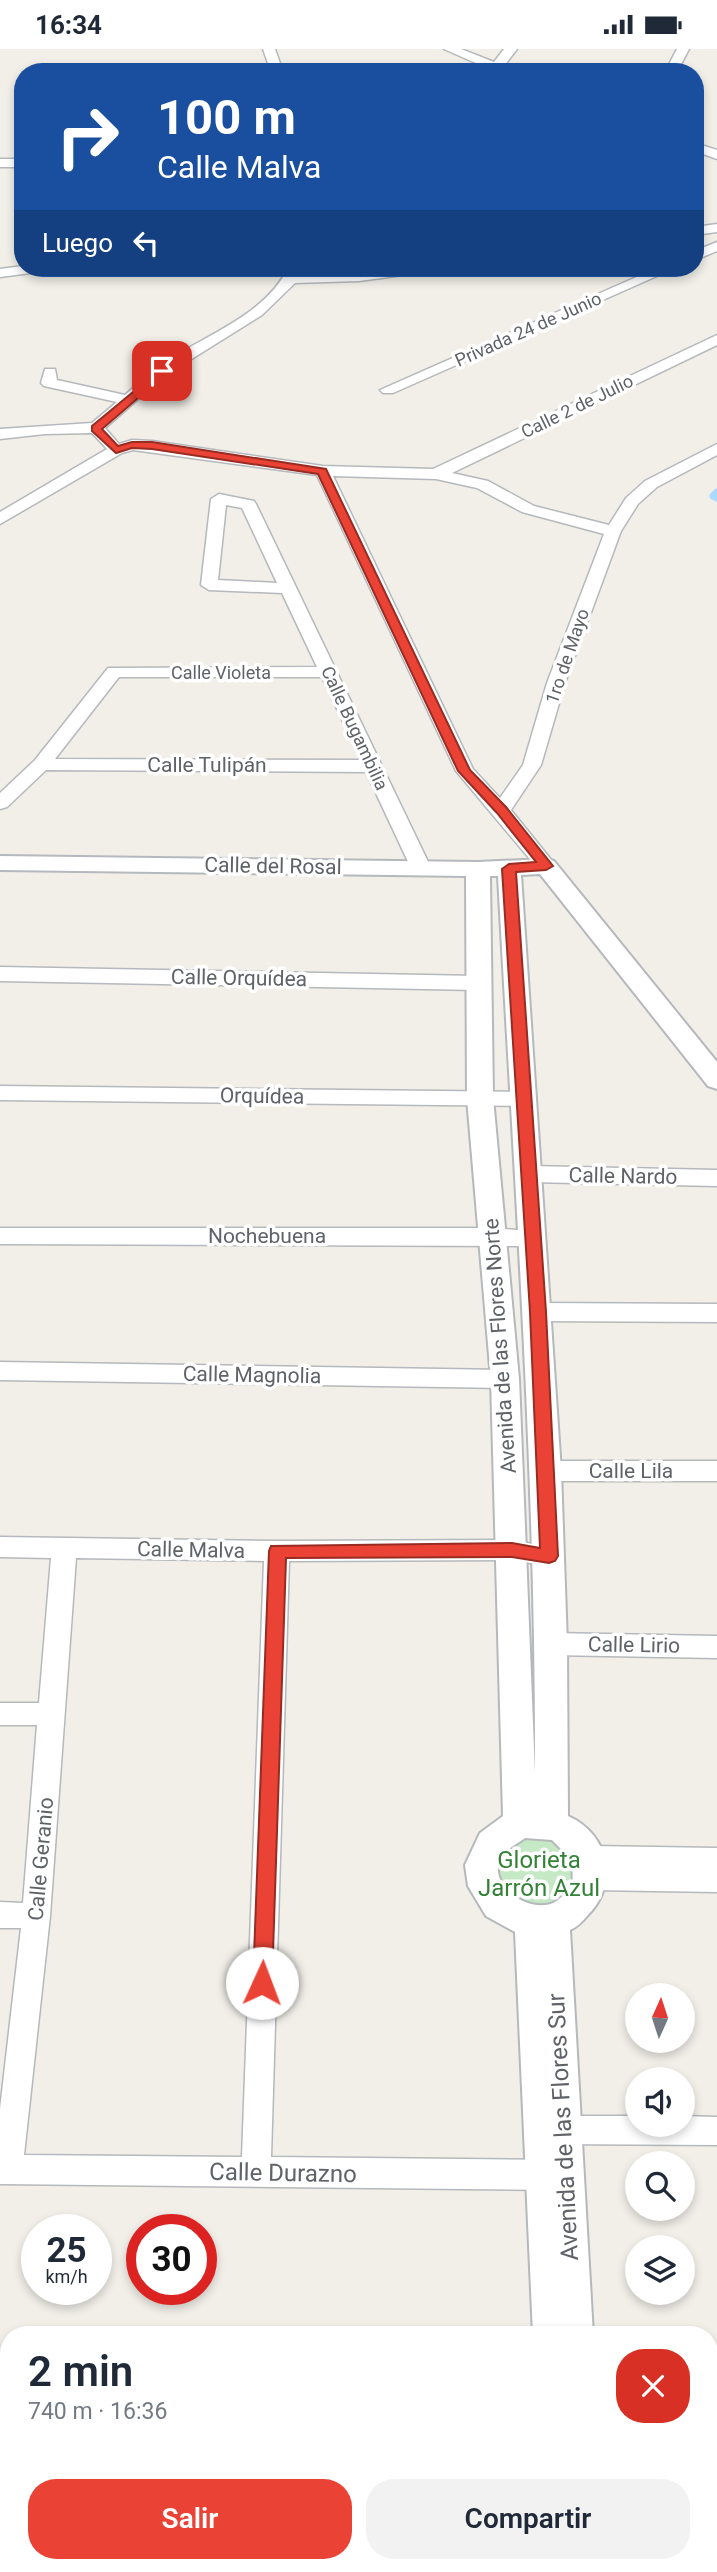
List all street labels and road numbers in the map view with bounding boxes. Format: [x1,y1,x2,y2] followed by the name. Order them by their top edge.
[452,287,604,371] street label: Privada 24 de Junio
[518,370,636,442] street label: Calle 2 de Julio
[541,606,593,706] street label: 1ro de Mayo
[171,662,271,683] street label: Calle Violeta
[317,663,393,793] street label: Calle Bugambilia
[147,753,267,777] street label: Calle Tulipán
[204,853,342,879] street label: Calle del Rosal
[171,965,307,991] street label: Calle Orquídea
[220,1083,304,1109] street label: Orquídea
[568,1163,678,1189] street label: Calle Nardo
[479,1218,521,1474] street label: Avenida de las Flores Norte
[208,1224,326,1248] street label: Nochebuena
[183,1362,321,1388] street label: Calle Magnolia
[589,1459,673,1483] street label: Calle Lila
[137,1537,245,1563] street label: Calle Malva
[588,1632,680,1658] street label: Calle Lirio
[24,1796,58,1922] street label: Calle Geranio
[542,1993,584,2261] street label: Avenida de las Flores Sur
[209,2158,357,2188] street label: Calle Durazno

